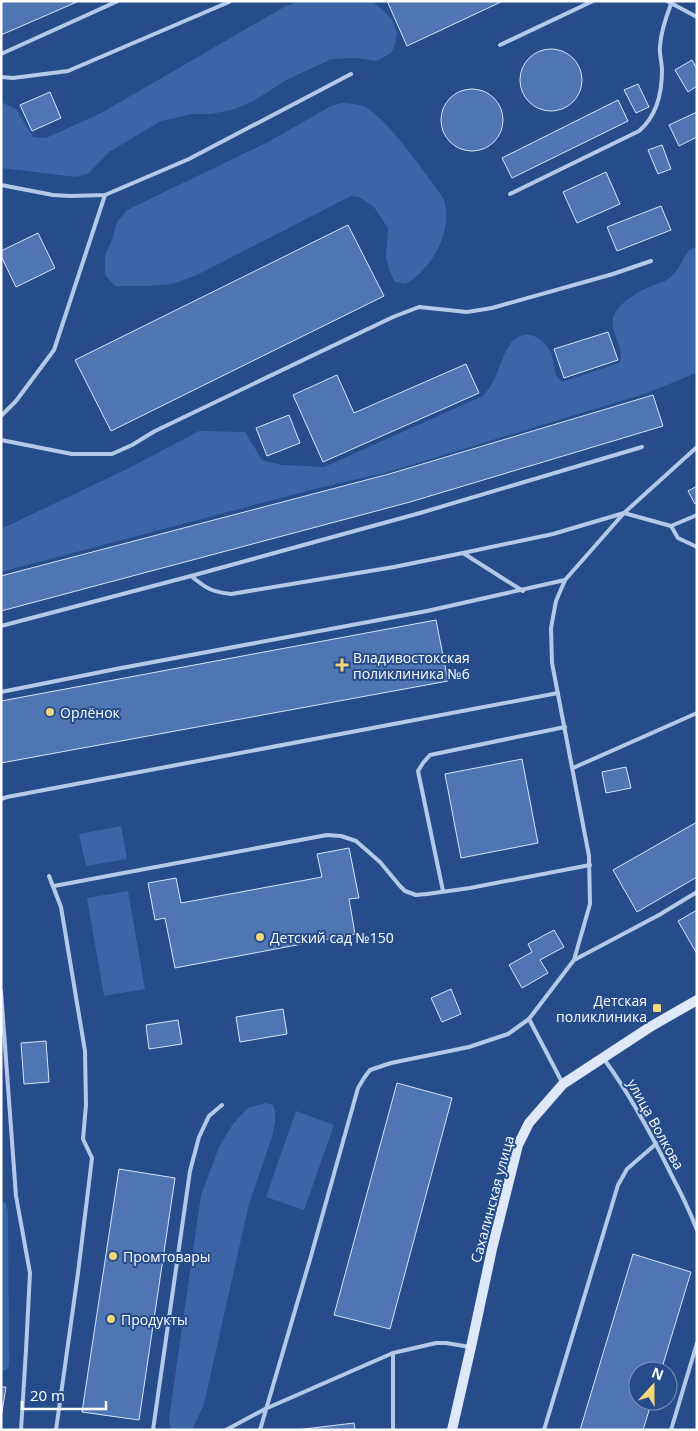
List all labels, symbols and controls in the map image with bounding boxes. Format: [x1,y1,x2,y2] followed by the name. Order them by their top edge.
[353,648,470,683] place label: Владивостокская поликлиника №6
[335,658,349,672] marker: Владивостокская поликлиника №6
[60,703,121,722] place label: Орлёнок
[44,706,56,718] marker: Орлёнок
[270,928,394,947] place label: Детский сад №150
[254,931,266,943] marker: Детский сад №150
[556,991,647,1026] place label: Детская поликлиника
[651,1002,663,1014] marker: Детская поликлиника
[623,1075,689,1173] street label: улица Волкова
[466,1133,518,1265] street label: Сахалинская улица
[123,1247,211,1266] place label: Промтовары
[107,1250,119,1262] marker: Промтовары
[121,1310,188,1329] place label: Продукты
[105,1313,117,1325] marker: Продукты
[628,1361,678,1411] north arrow
[649,1362,667,1384] text: N
[22,1378,106,1410] scale bar
[30,1385,65,1405] text: 20 m

